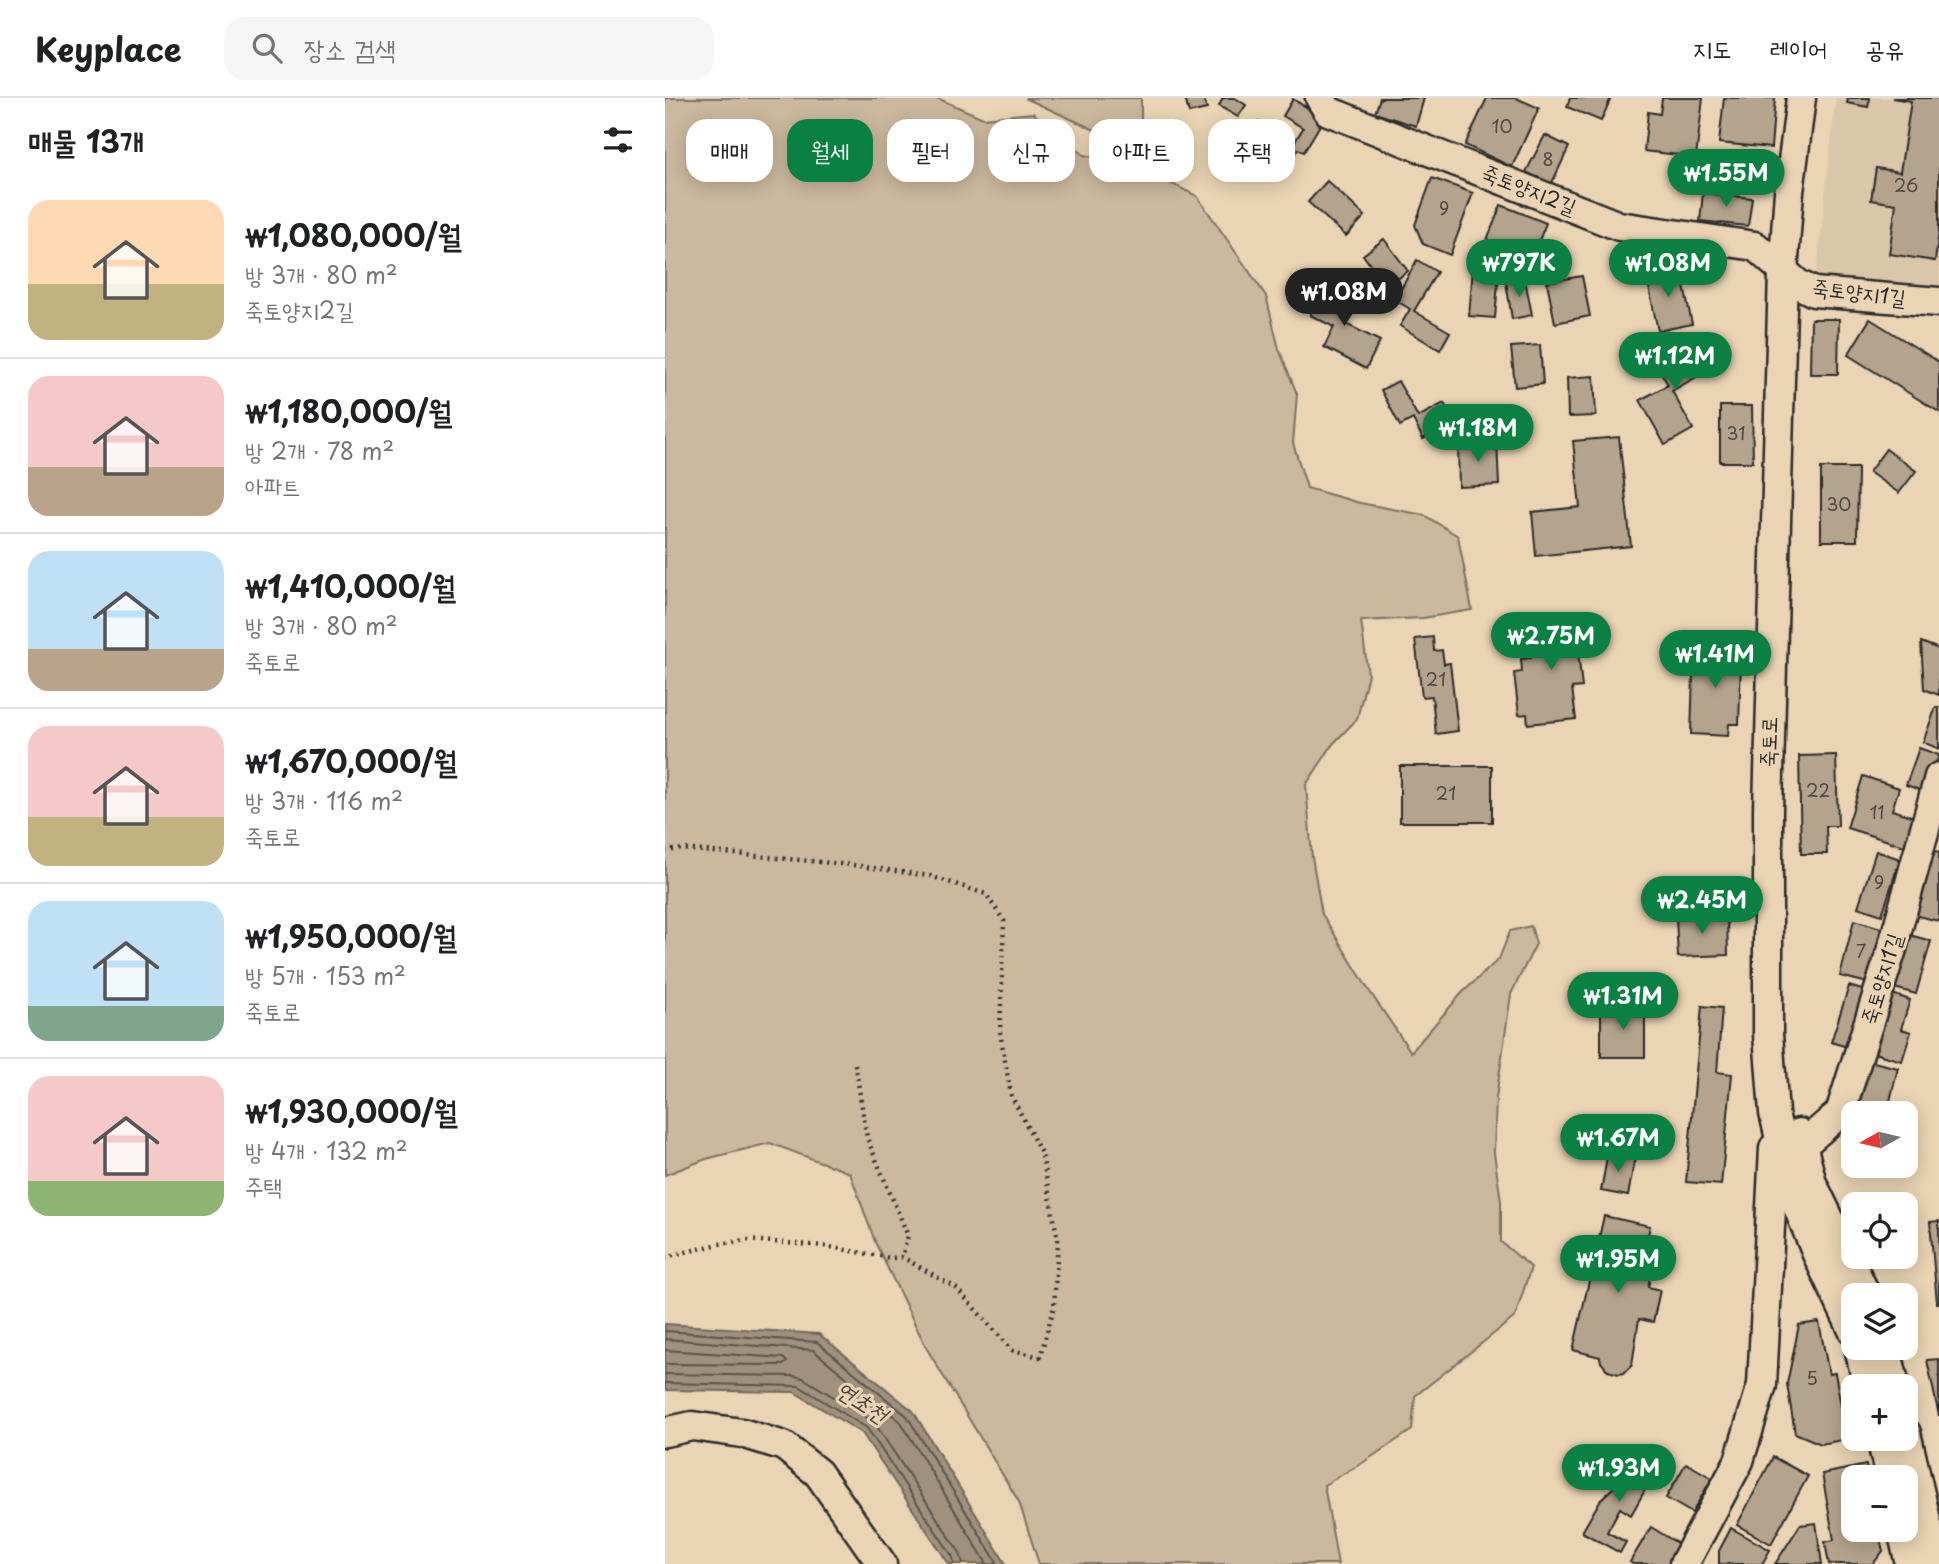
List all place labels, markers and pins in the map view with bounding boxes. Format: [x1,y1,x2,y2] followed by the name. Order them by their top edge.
[1669,150,1783,209] pin: ₩1.55M
[1470,240,1568,299] pin: ₩797K
[1611,240,1725,299] pin: ₩1.08M
[1287,268,1401,328] pin: ₩1.08M
[1618,332,1732,392] pin: ₩1.12M
[1421,404,1535,464] pin: ₩1.18M
[1494,612,1608,672] pin: ₩2.75M
[1658,630,1772,690] pin: ₩1.41M
[1645,876,1759,936] pin: ₩2.45M
[1566,972,1680,1032] pin: ₩1.31M
[1561,1114,1675,1174] pin: ₩1.67M
[1561,1236,1675,1295] pin: ₩1.95M
[1562,1444,1676,1504] pin: ₩1.93M

